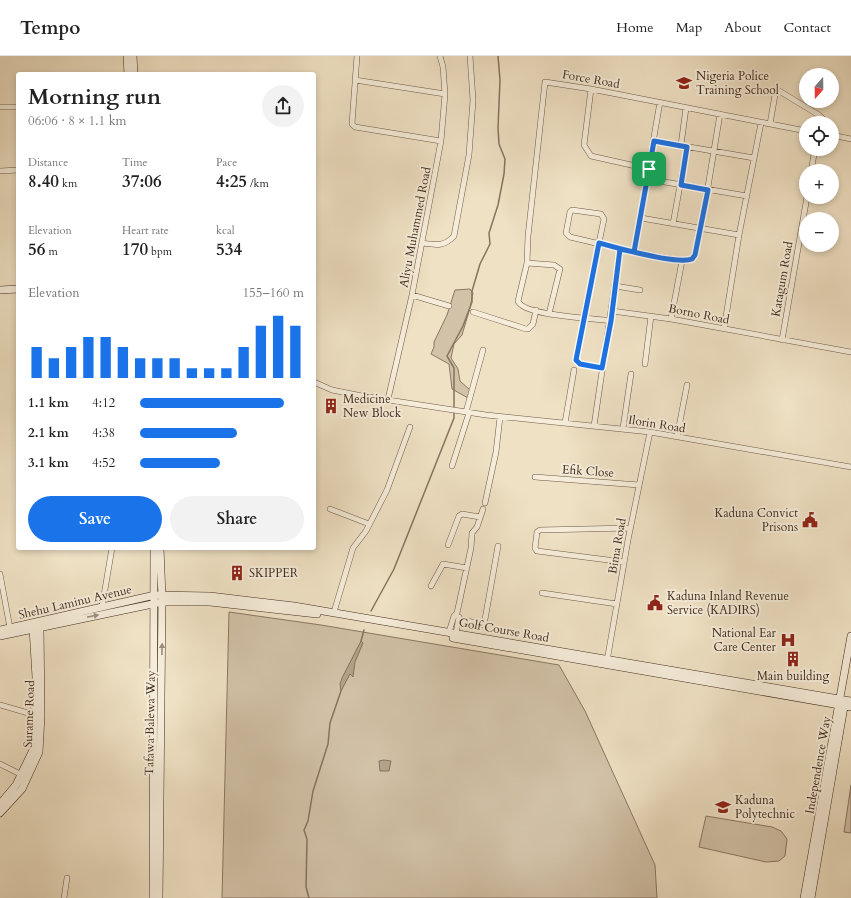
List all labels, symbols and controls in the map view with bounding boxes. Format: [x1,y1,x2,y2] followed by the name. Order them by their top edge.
[20,15,80,41] text: Tempo
[616,18,654,37] text: Home
[676,18,702,37] text: Map
[724,18,761,37] text: About
[783,18,831,37] text: Contact
[561,66,622,92] street label: Force Road
[696,68,779,98] place label: Nigeria Police Training School
[799,68,839,108] north arrow
[799,68,839,252] map controls
[675,74,693,92] school or university icon: Nigeria Police Training School
[28,82,161,112] text: Morning run
[262,85,304,127] button: share
[28,112,127,130] text: 06:06 · 8 × 1.1 km
[799,116,839,156] button: locate
[632,152,666,186] pin
[28,155,68,170] text: Distance
[122,155,147,170] text: Time
[216,155,237,170] text: Pace
[638,158,660,180] icon: arrive
[799,164,839,204] button: +
[395,165,435,289] street label: Aliyu Muhammed Road
[28,170,59,193] text: 8.40
[122,170,162,193] text: 37:06
[216,170,247,193] text: 4:25
[59,176,77,191] text: km
[247,176,269,191] text: /km
[799,212,839,252] button: −
[28,223,72,238] text: Elevation
[122,223,169,238] text: Heart rate
[216,223,234,238] text: kcal
[28,238,45,261] text: 56
[122,238,148,261] text: 170
[216,238,242,261] text: 534
[768,240,797,318] street label: Katagum Road
[45,244,58,259] text: m
[148,244,172,259] text: bpm
[28,284,80,302] text: Elevation
[242,284,304,302] text: 155–160 m
[667,300,732,328] street label: Borno Road
[343,391,402,421] place label: Medicine New Block
[28,394,69,412] text: 1.1 km
[92,394,115,412] text: 4:12
[322,397,340,415] building icon: Medicine New Block
[627,412,687,437] street label: Ilorin Road
[28,424,69,442] text: 2.1 km
[92,424,115,442] text: 4:38
[28,454,69,472] text: 3.1 km
[92,454,115,472] text: 4:52
[562,461,614,481] street label: Efik Close
[28,496,162,542] button: Save
[170,496,304,542] button: Share
[714,505,798,535] place label: Kaduna Convict Prisons
[801,511,819,529] public building icon: Kaduna Convict Prisons
[604,516,630,575] street label: Bima Road
[228,564,246,582] building icon: SKIPPER
[249,565,299,581] place label: SKIPPER
[17,581,133,623] street label: Shehu Laminu Avenue
[667,588,789,618] place label: Kaduna Inland Revenue Service (KADIRS)
[646,594,664,612] public building icon: Kaduna Inland Revenue Service (KADIRS)
[87,613,99,619] one-way arrow
[458,614,551,646] street label: Golf Course Road
[712,625,777,655] place label: National Ear Care Center
[779,631,797,649] hospital icon: National Ear Care Center
[159,642,165,655] one-way arrow
[784,650,802,668] building icon: Main building
[757,668,830,684] place label: Main building
[141,669,159,776] street label: Tafawa Balewa Way
[20,679,38,748] street label: Surame Road
[802,714,835,815] street label: Independence Way
[735,792,795,822] place label: Kaduna Polytechnic
[714,798,732,816] school or university icon: Kaduna Polytechnic

